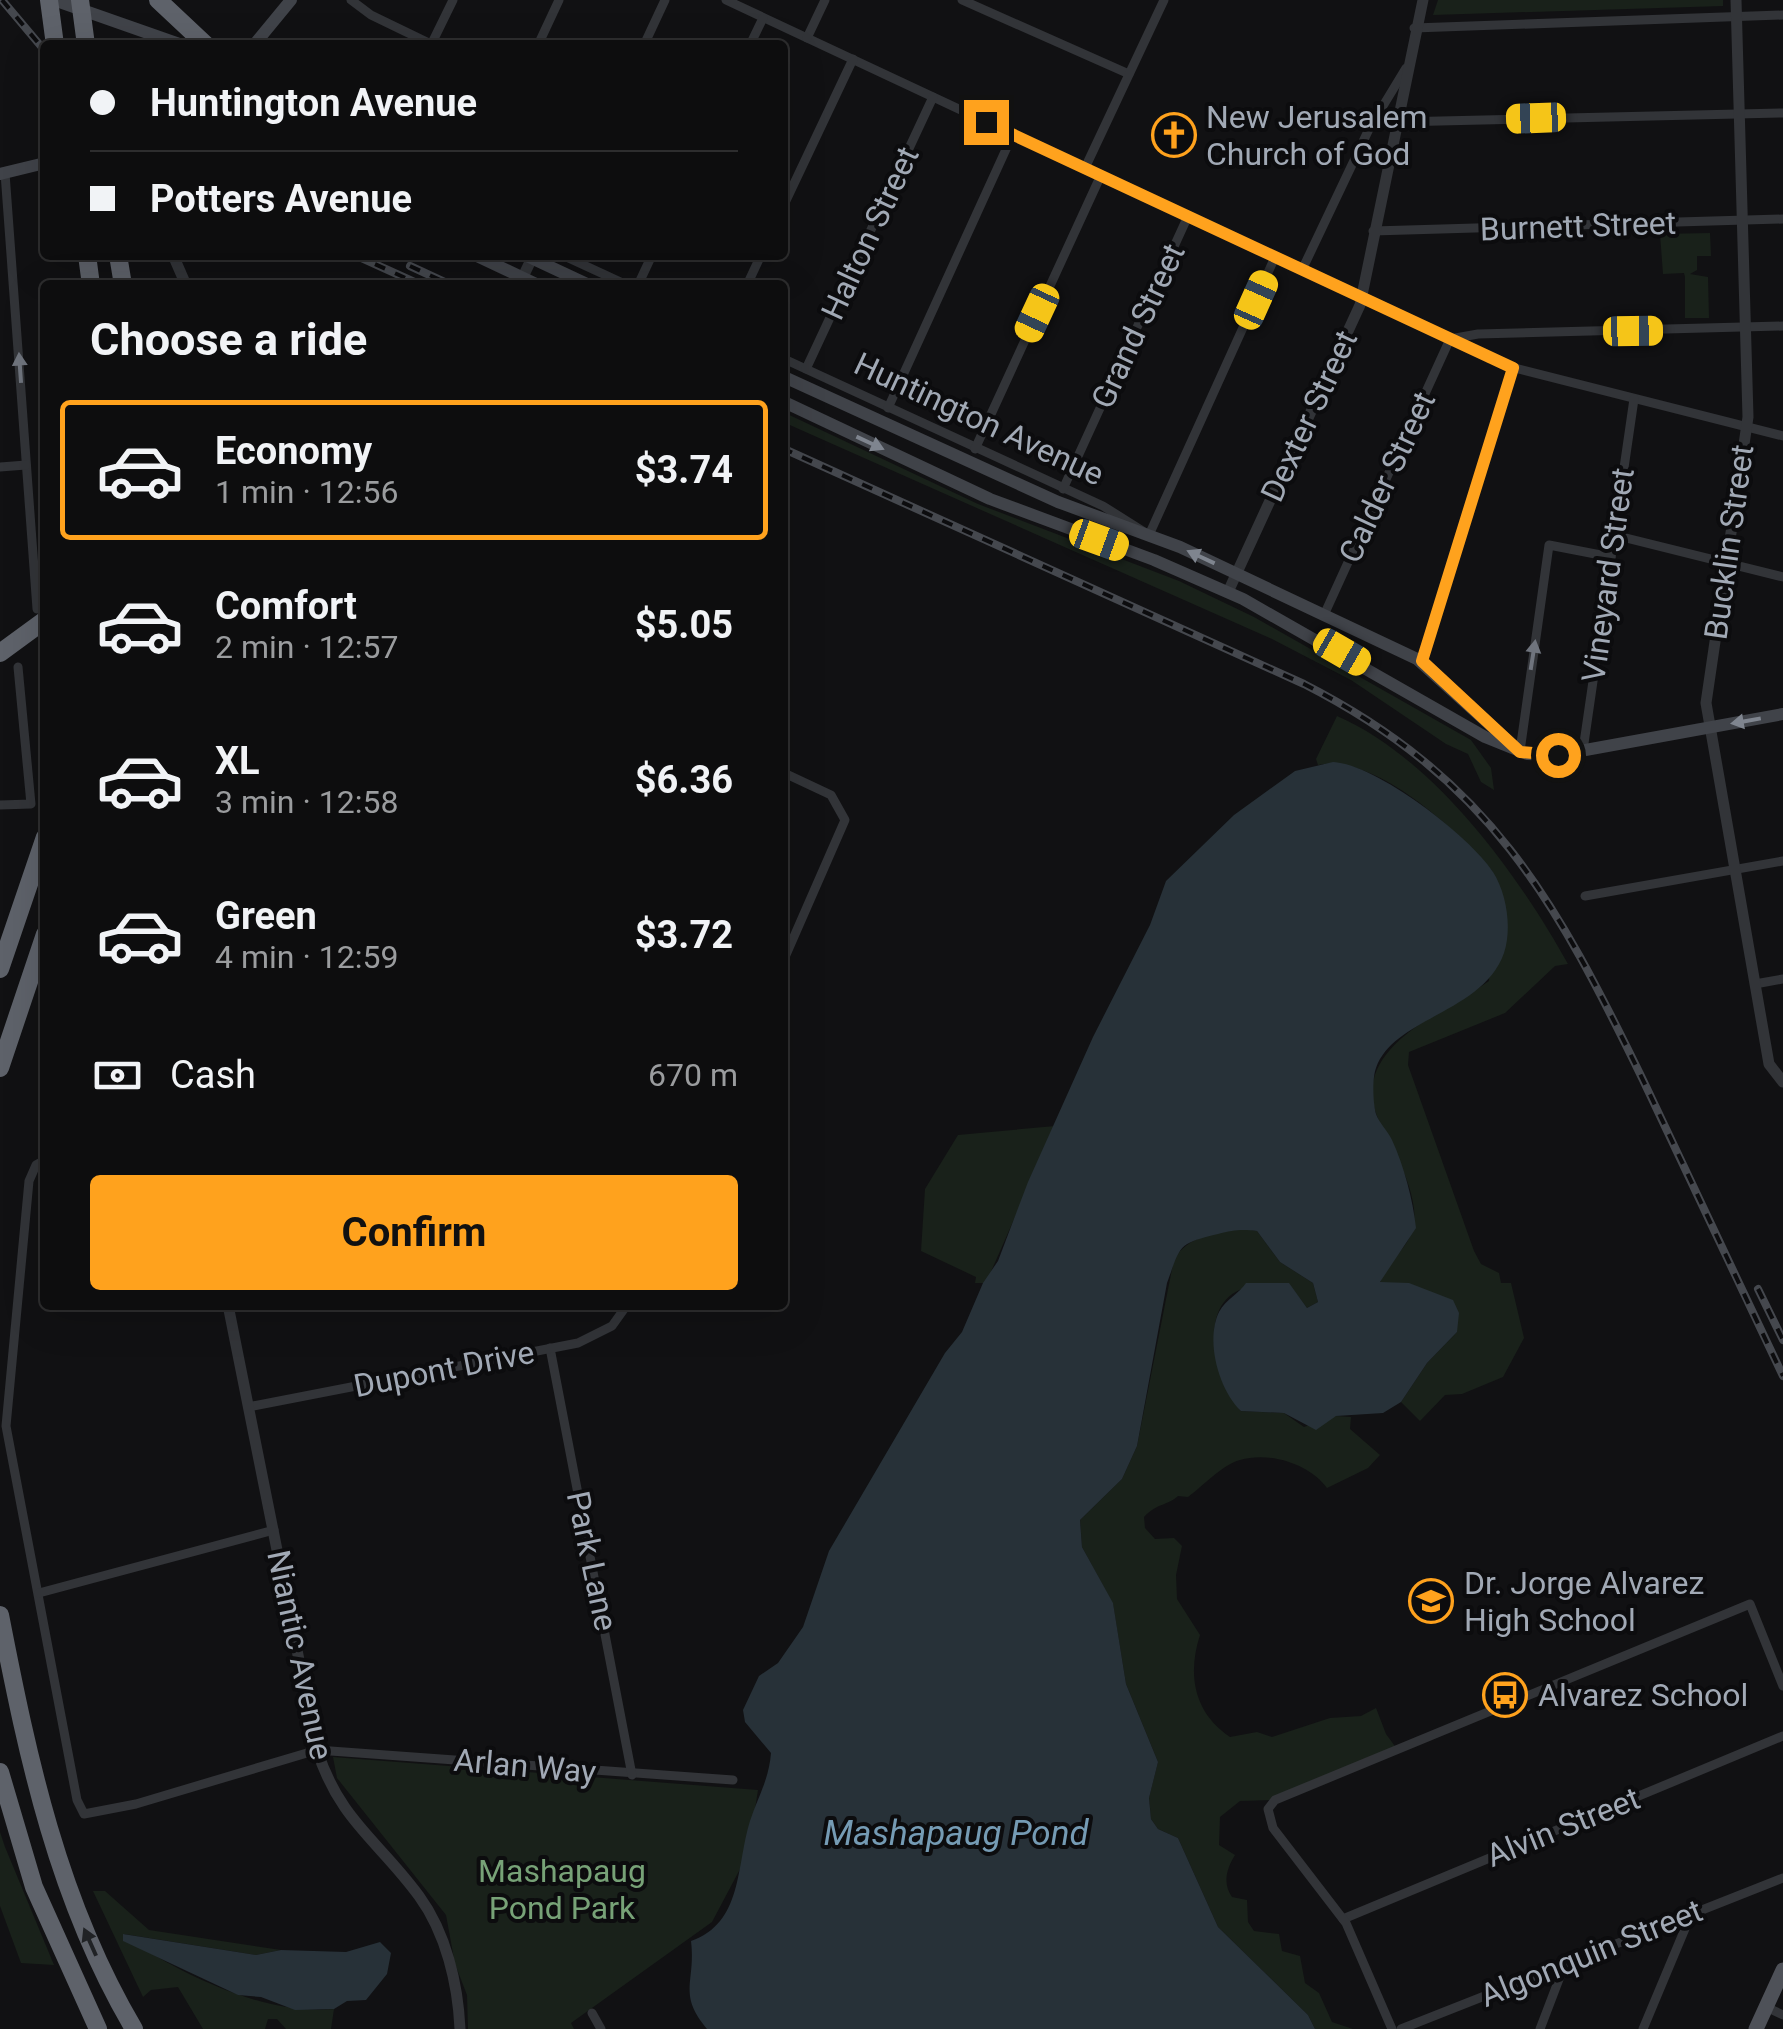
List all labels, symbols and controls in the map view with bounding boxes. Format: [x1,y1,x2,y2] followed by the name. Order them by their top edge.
[150,81,477,125] text: Huntington Avenue
[1206,98,1428,173] place label: New Jerusalem Church of God
[964,100,1009,145] route end
[1505,102,1567,134] car
[1151,112,1197,158] church icon: New Jerusalem Church of God
[813,140,927,326] street label: Halton Street
[150,177,412,221] text: Potters Avenue
[1479,204,1677,248] street label: Burnett Street
[1083,238,1193,414] street label: Grand Street
[1230,266,1282,334] car
[1011,279,1063,347] car
[90,313,367,366] text: Choose a ride
[1603,315,1663,347] car
[1253,324,1365,508] street label: Dexter Street
[848,345,1110,493] street label: Huntington Avenue
[12,352,28,384] one-way arrow
[1331,385,1443,569] street label: Calder Street
[95,425,185,515] icon: car
[215,429,372,473] text: Economy
[856,435,885,452] one-way arrow
[1697,442,1761,642] street label: Bucklin Street
[635,448,733,492] text: $3.74
[1574,465,1642,685] street label: Vineyard Street
[215,473,398,511] text: 1 min · 12:56
[1066,516,1132,564] car
[1186,548,1215,565] one-way arrow
[95,580,185,670] icon: car
[215,584,357,628] text: Comfort
[635,603,733,647] text: $5.05
[1309,624,1375,680] car
[215,628,398,666] text: 2 min · 12:57
[1526,639,1542,670] one-way arrow
[1730,714,1761,729] one-way arrow
[1536,733,1581,778] route start
[95,735,185,825] icon: car
[215,739,260,783] text: XL
[635,758,733,802] text: $6.36
[215,783,398,821] text: 3 min · 12:58
[95,890,185,980] icon: car
[215,894,317,938] text: Green
[635,913,733,957] text: $3.72
[215,938,398,976] text: 4 min · 12:59
[90,1048,145,1103] icon: cash
[170,1053,256,1097] text: Cash
[648,1056,738,1094] text: 670 m
[90,1175,738,1290] button: Confirm
[351,1333,537,1405] street label: Dupont Drive
[559,1488,625,1634] street label: Park Lane
[259,1547,341,1763] street label: Niantic Avenue
[1464,1564,1704,1639] place label: Dr. Jorge Alvarez High School
[1408,1578,1454,1624] school or university icon: Dr. Jorge Alvarez High School
[1482,1672,1528,1718] bus stop icon: Alvarez School
[1538,1676,1748,1714] place label: Alvarez School
[452,1741,598,1791] street label: Arlan Way
[1481,1779,1645,1875] street label: Alvin Street
[823,1813,1089,1854] water label: Mashapaug Pond
[478,1852,646,1927] park label: Mashapaug Pond Park
[1474,1891,1708,2015] street label: Algonquin Street
[81,1927,98,1956] one-way arrow

